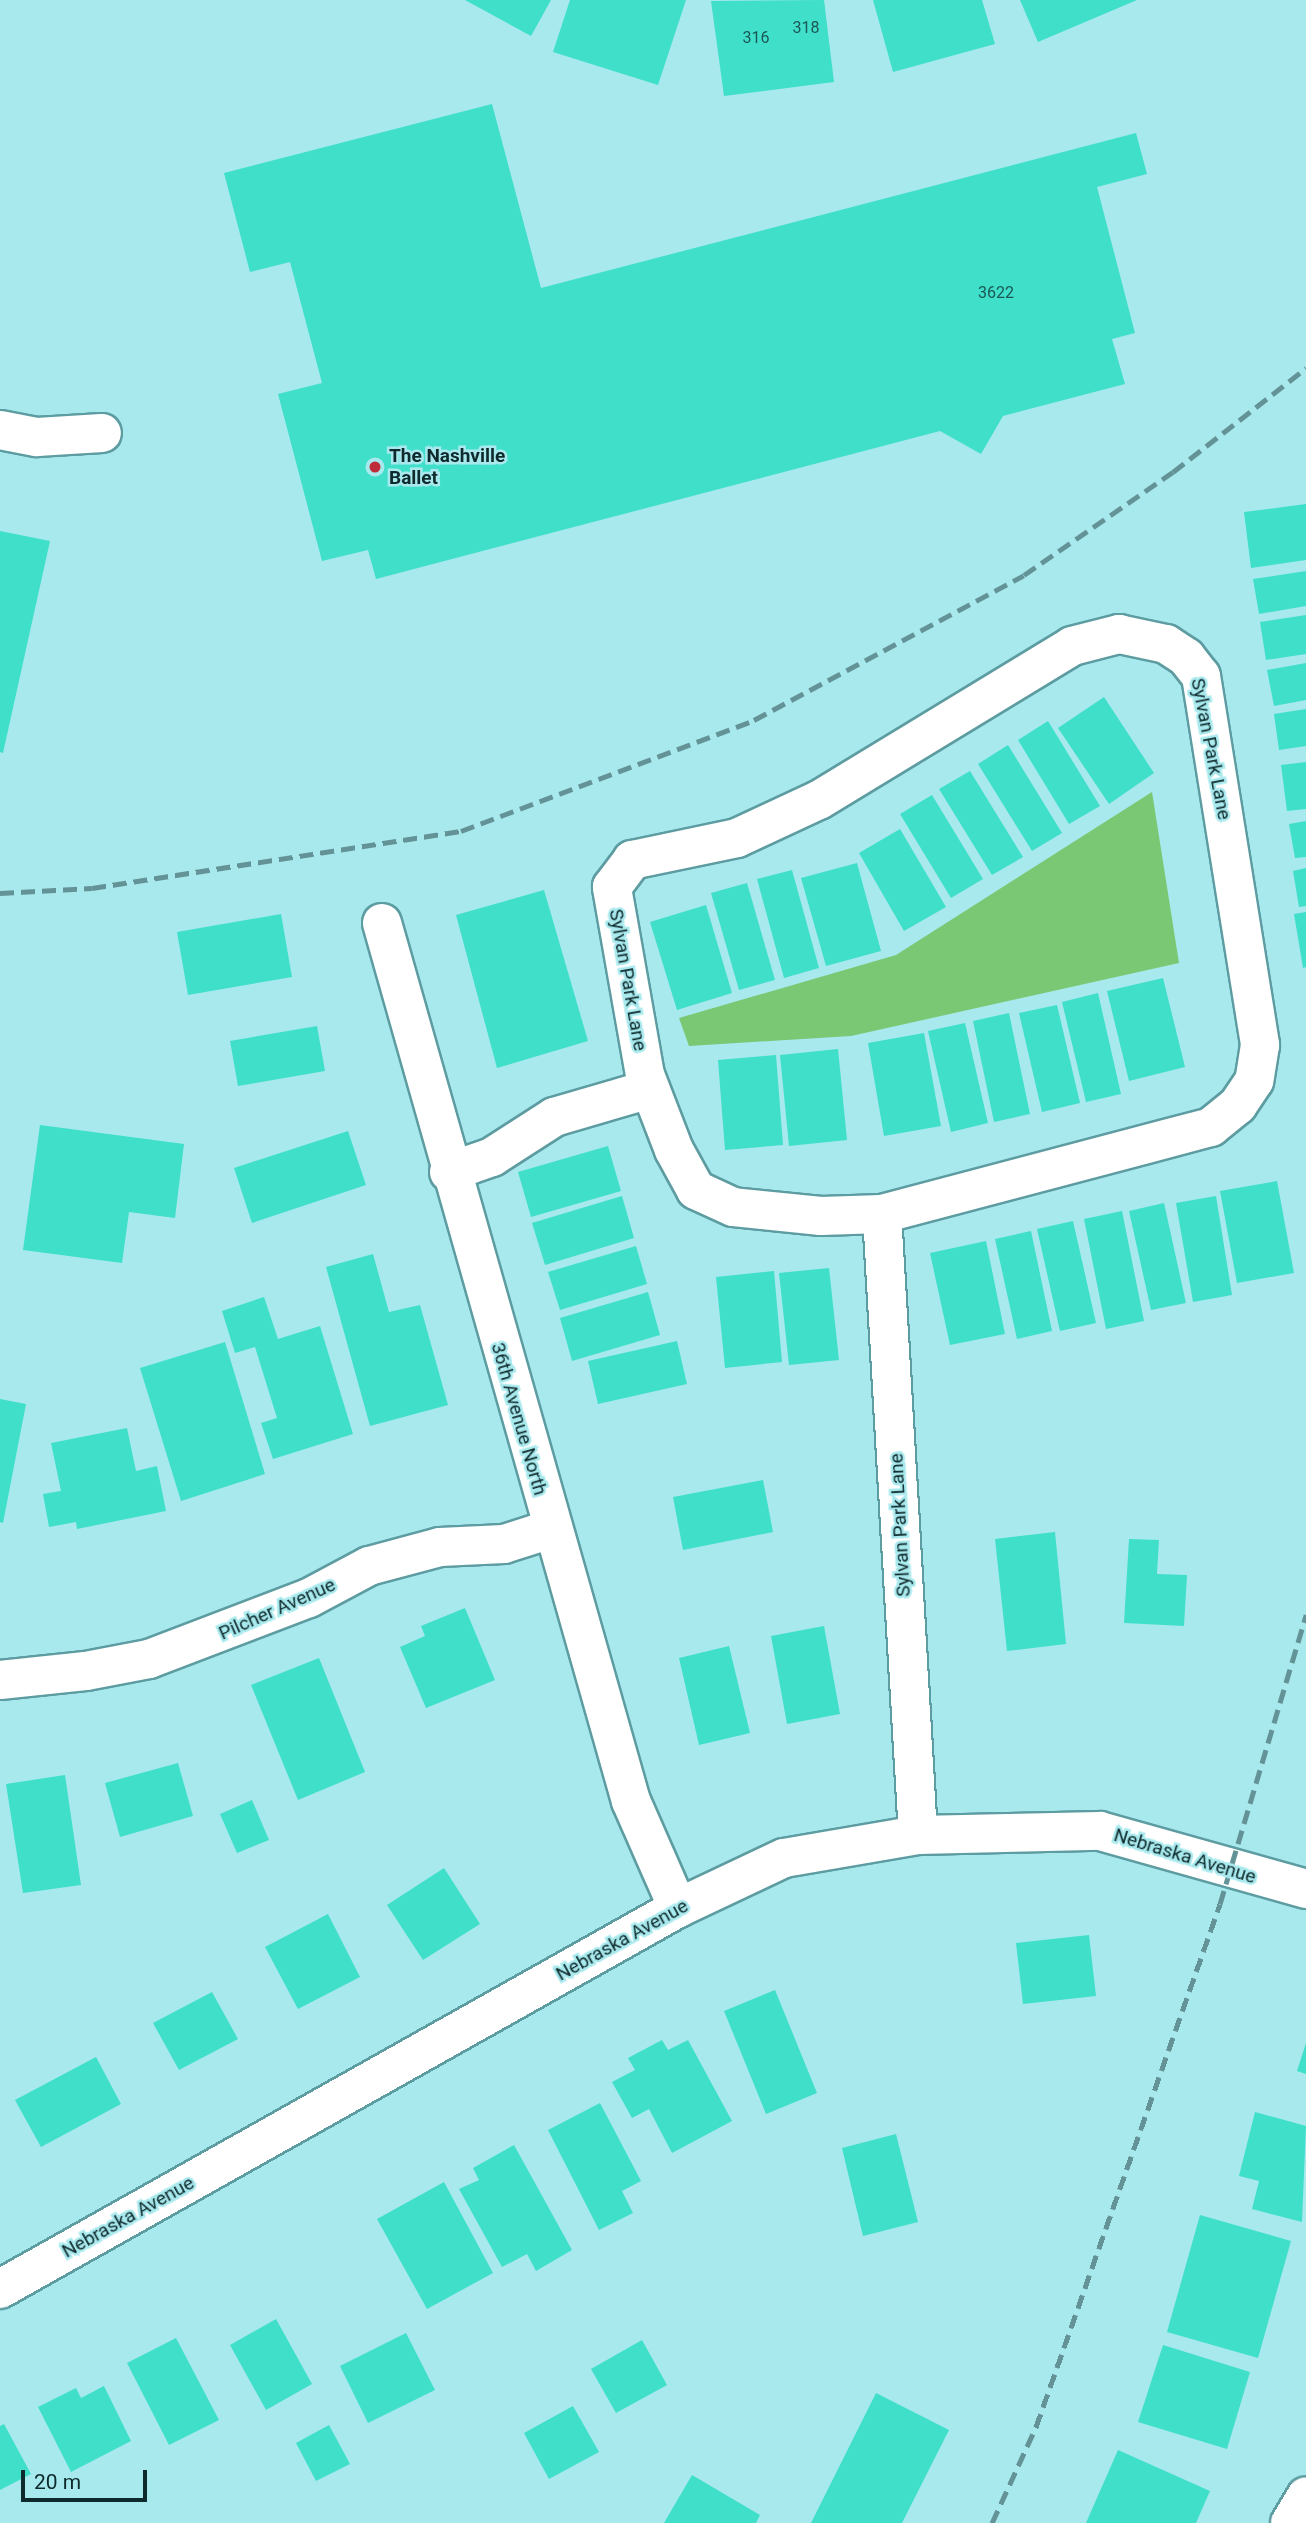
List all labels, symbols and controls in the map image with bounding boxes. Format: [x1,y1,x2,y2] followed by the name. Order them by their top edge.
[793,18,819,38] house number: 318
[743,28,769,48] house number: 316
[978,283,1014,303] house number: 3622
[389,445,505,489] place label: The Nashville Ballet
[367,459,383,475] marker: The Nashville Ballet
[1186,676,1236,822] street label: Sylvan Park Lane
[604,907,652,1053] street label: Sylvan Park Lane
[486,1340,552,1498] street label: 36th Avenue North
[885,1453,915,1597] street label: Sylvan Park Lane
[215,1573,339,1645] street label: Pilcher Avenue
[1111,1824,1259,1888] street label: Nebraska Avenue
[552,1894,692,1986] street label: Nebraska Avenue
[58,2171,198,2263] street label: Nebraska Avenue
[24,2456,150,2500] scale bar
[34,2470,81,2494] text: 20 m

